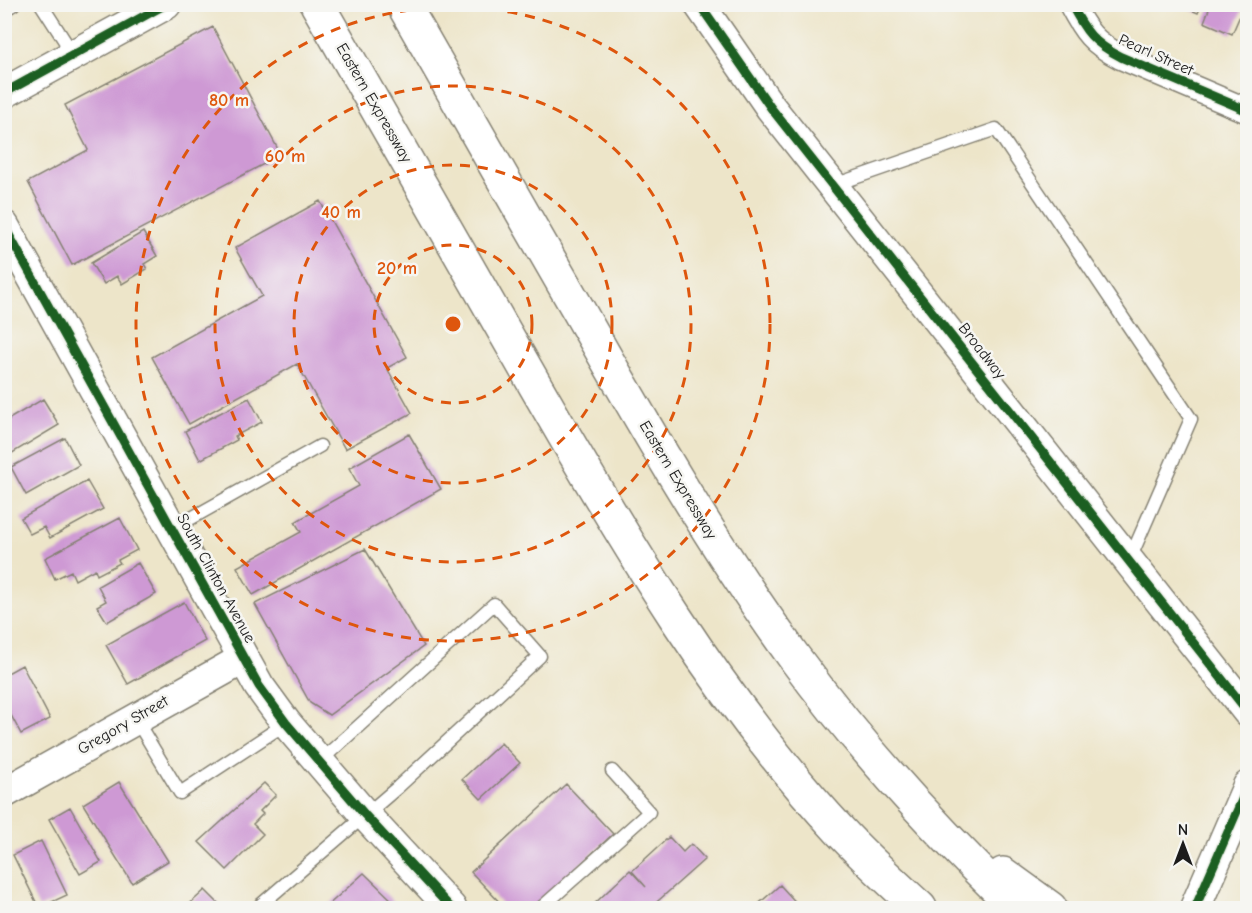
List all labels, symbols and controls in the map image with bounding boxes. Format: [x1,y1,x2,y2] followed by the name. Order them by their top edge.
[1116,31,1197,80] street label: Pearl Street
[332,40,416,167] street label: Eastern Expressway
[209,90,249,111] text: 80 m
[265,146,305,167] text: 60 m
[321,202,361,223] text: 40 m
[377,258,417,279] text: 20 m
[443,314,463,334] centre of rings
[955,319,1010,383] street label: Broadway
[636,417,721,543] street label: Eastern Expressway
[173,510,259,646] street label: South Clinton Avenue
[75,692,172,758] street label: Gregory Street
[1153,814,1213,874] north arrow
[1178,821,1188,839] text: N

